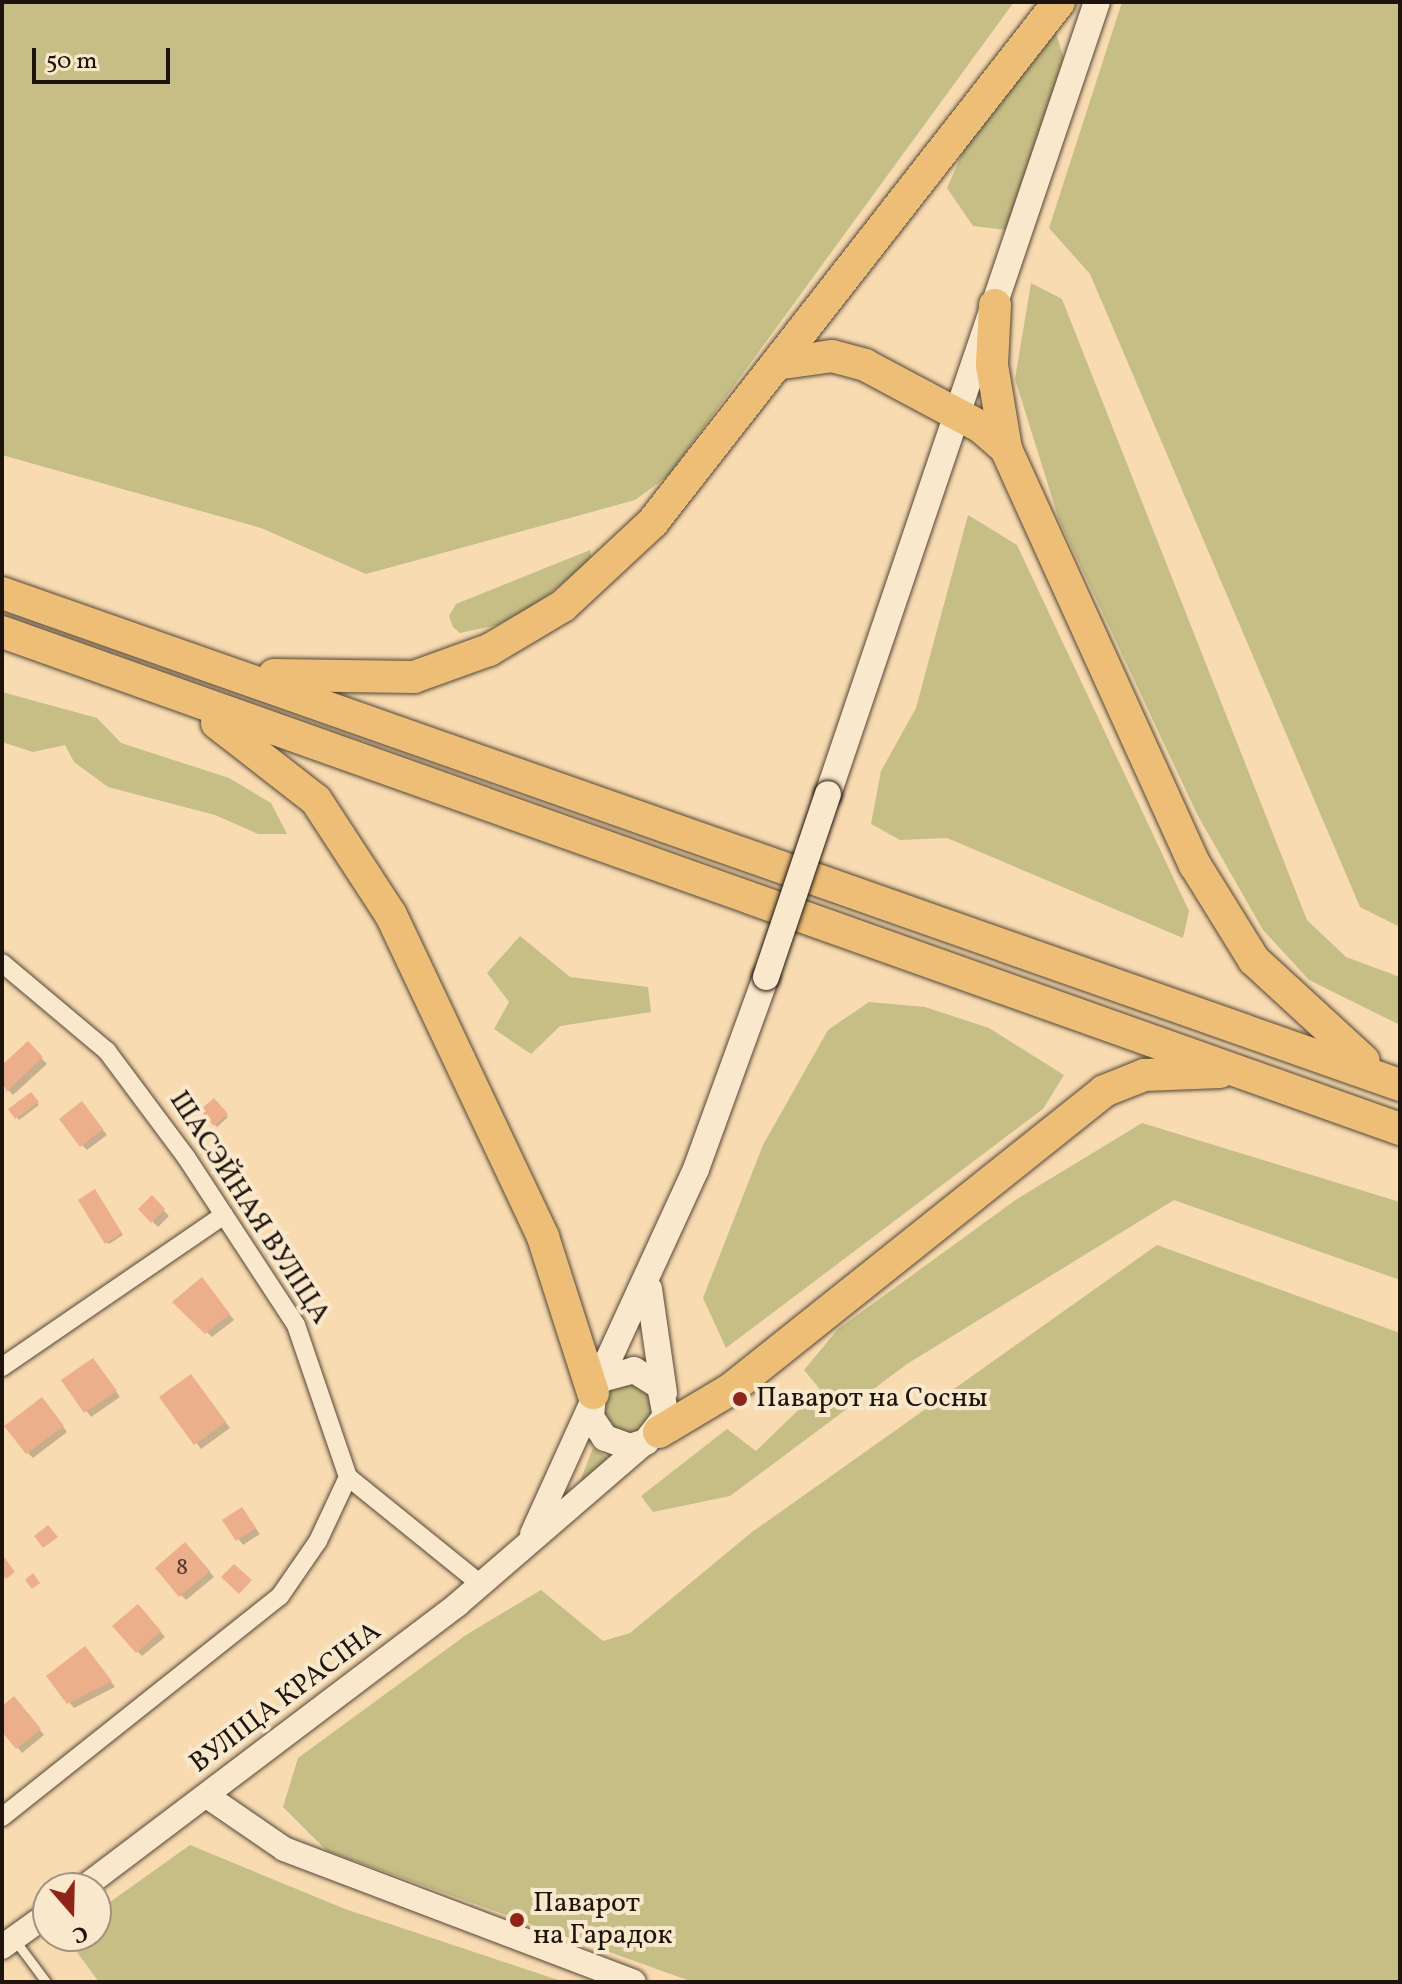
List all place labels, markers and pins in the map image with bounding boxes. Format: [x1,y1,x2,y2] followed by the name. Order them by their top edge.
[756,1382,988,1416] place label: Паварот на Сосны
[731,1390,749,1408] marker: Паварот на Сосны
[533,1887,672,1953] place label: Паварот на Гарадок
[508,1911,526,1929] marker: Паварот на Гарадок

